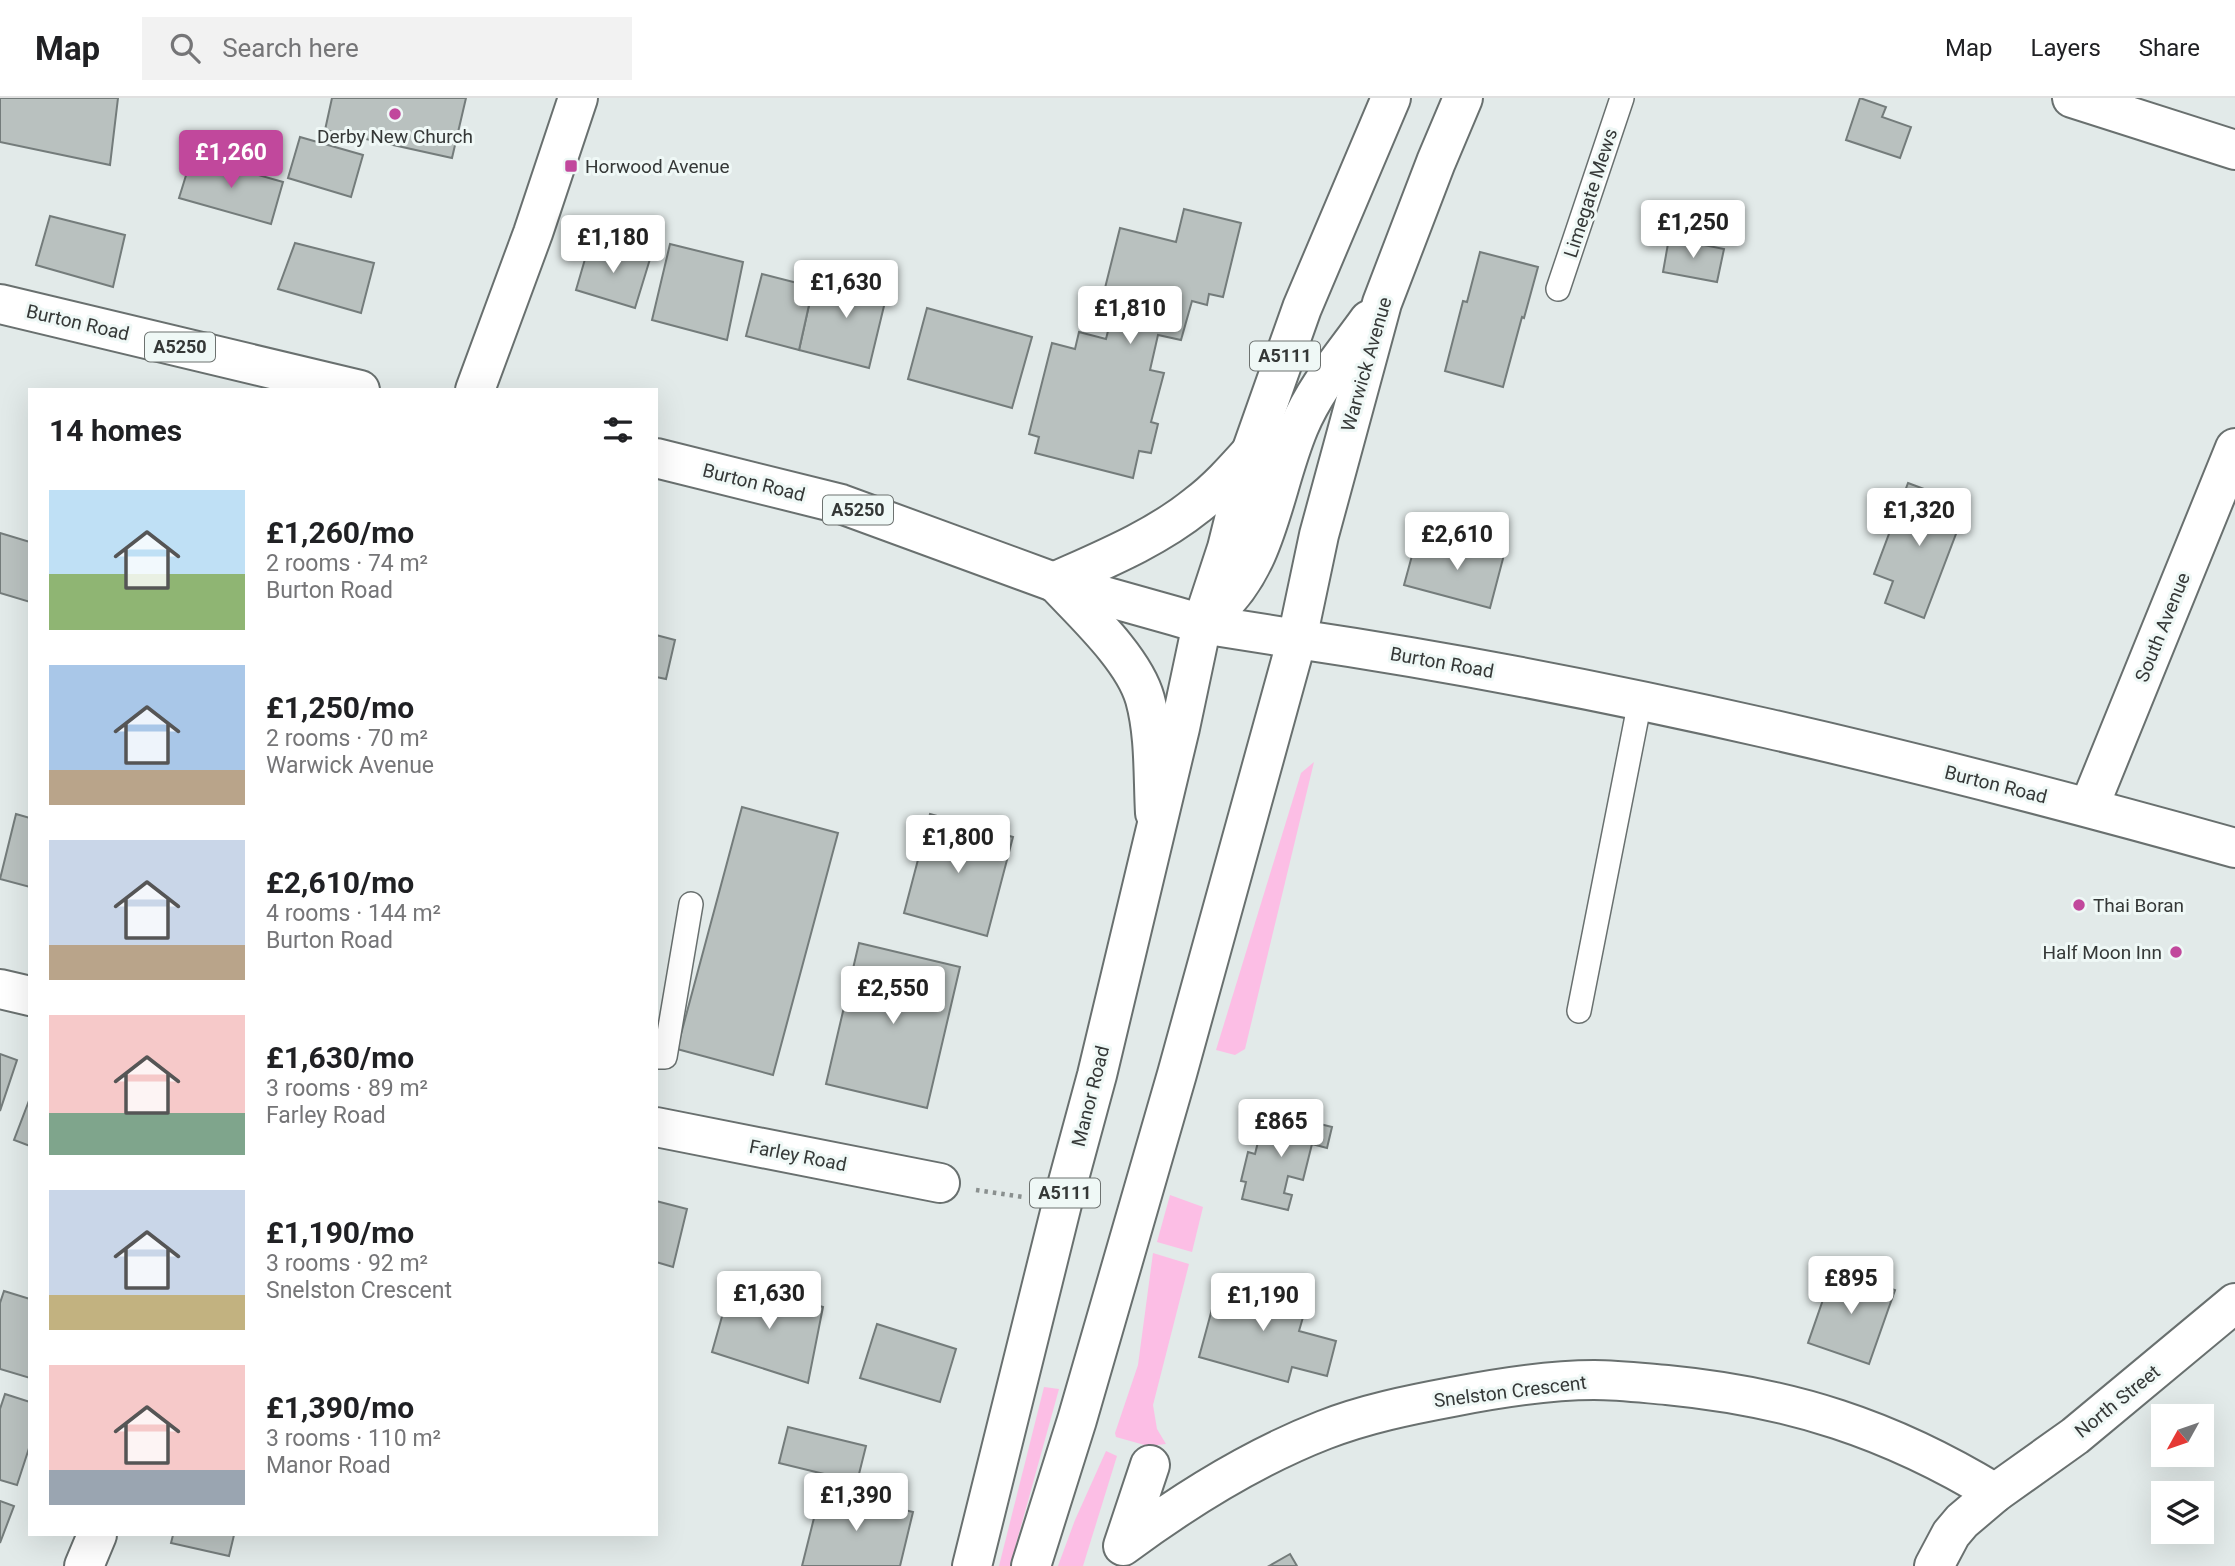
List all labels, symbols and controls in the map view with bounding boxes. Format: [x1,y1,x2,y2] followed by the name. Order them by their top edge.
[142,17,632,80] search box
[35,29,100,68] text: Map
[166,29,204,67] icon: search
[222,33,359,63] text: Search here
[1945,34,1993,62] text: Map
[2031,34,2101,62] text: Layers
[2139,34,2200,62] text: Share
[387,106,403,122] marker: Derby New Church
[317,125,473,148] place label: Derby New Church
[1559,126,1622,261] street label: Limegate Mews
[174,130,288,190] pin: £1,260
[195,139,267,166] text: £1,260
[585,155,730,178] place label: Horwood Avenue
[563,158,579,174] marker: Horwood Avenue
[1636,200,1750,260] pin: £1,250
[1657,209,1729,236] text: £1,250
[556,216,670,275] pin: £1,180
[577,224,649,251] text: £1,180
[789,260,903,320] pin: £1,630
[810,269,882,296] text: £1,630
[1073,286,1187,346] pin: £1,810
[1336,294,1397,434] street label: Warwick Avenue
[1094,295,1166,322] text: £1,810
[24,299,132,345] street label: Burton Road
[145,332,215,362] road number: A5250
[1250,342,1320,370] road number: A5111
[599,411,637,449] icon: filters
[49,413,182,448] text: 14 homes
[700,459,808,506] street label: Burton Road
[1862,489,1976,548] pin: £1,320
[823,496,893,524] road number: A5250
[1883,497,1955,524] text: £1,320
[1400,512,1514,572] pin: £2,610
[266,515,414,550] text: £1,260/mo
[105,518,189,602] icon: home
[1421,521,1493,548] text: £2,610
[266,550,428,577] text: 2 rooms · 74 m²
[2130,569,2195,685] street label: South Avenue
[266,577,393,604] text: Burton Road
[1388,642,1496,683] street label: Burton Road
[266,690,414,725] text: £1,250/mo
[105,693,189,777] icon: home
[266,725,428,752] text: 2 rooms · 70 m²
[266,752,434,779] text: Warwick Avenue
[1942,761,2050,808] street label: Burton Road
[901,816,1015,875] pin: £1,800
[922,824,994,851] text: £1,800
[266,865,414,900] text: £2,610/mo
[105,868,189,952] icon: home
[2093,894,2184,917] place label: Thai Boran
[2071,897,2087,913] marker: Thai Boran
[266,900,441,927] text: 4 rooms · 144 m²
[266,927,393,954] text: Burton Road
[2043,941,2162,964] place label: Half Moon Inn
[2168,944,2184,960] marker: Half Moon Inn
[836,967,950,1026] pin: £2,550
[857,975,929,1002] text: £2,550
[266,1040,414,1075] text: £1,630/mo
[105,1043,189,1127] icon: home
[1067,1043,1114,1149] street label: Manor Road
[266,1075,428,1102] text: 3 rooms · 89 m²
[1240,1100,1322,1159] pin: £865
[266,1102,386,1129] text: Farley Road
[1254,1108,1308,1135] text: £865
[747,1135,849,1176] street label: Farley Road
[1030,1178,1100,1208] road number: A5111
[266,1215,414,1250] text: £1,190/mo
[105,1218,189,1302] icon: home
[266,1250,428,1277] text: 3 rooms · 92 m²
[1810,1256,1892,1316] pin: £895
[1824,1265,1878,1292] text: £895
[712,1272,826,1331] pin: £1,630
[1206,1274,1320,1333] pin: £1,190
[266,1277,452,1304] text: Snelston Crescent
[733,1280,805,1307] text: £1,630
[1227,1282,1299,1309] text: £1,190
[2070,1360,2165,1443] street label: North Street
[1432,1371,1588,1412] street label: Snelston Crescent
[266,1390,414,1425] text: £1,390/mo
[105,1393,189,1477] icon: home
[2151,1404,2214,1466] north arrow
[2151,1404,2214,1544] map controls
[266,1425,441,1452] text: 3 rooms · 110 m²
[266,1452,391,1479] text: Manor Road
[799,1474,913,1533] pin: £1,390
[2151,1481,2214,1544] button: layers
[820,1482,892,1509] text: £1,390

